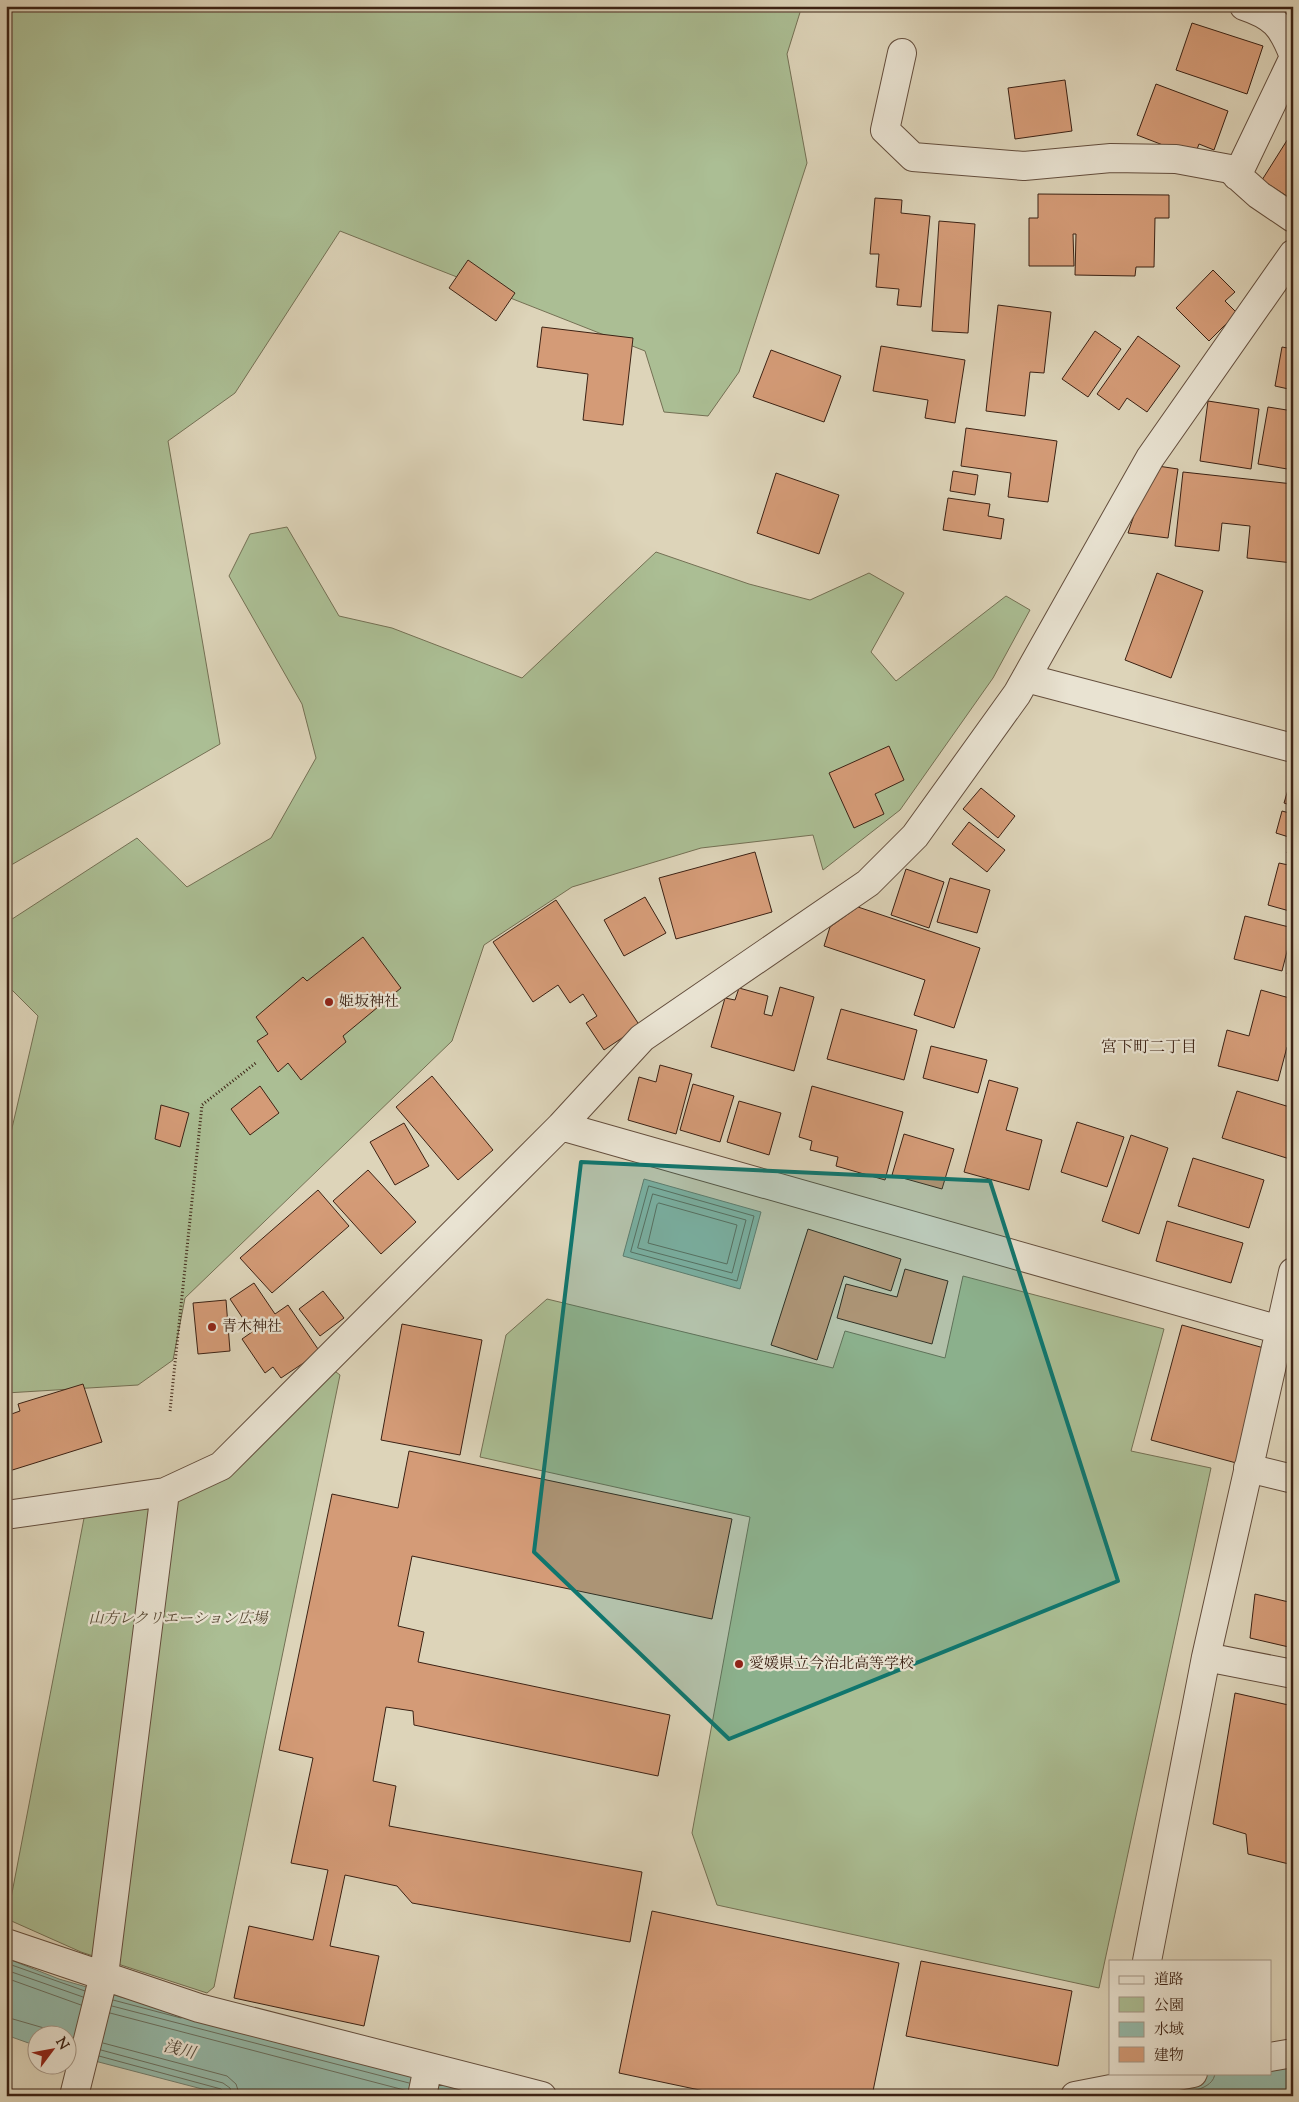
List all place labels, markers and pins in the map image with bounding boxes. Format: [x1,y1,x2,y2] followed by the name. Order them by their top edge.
[339,992,399,1013] place label: 姫坂神社
[323,996,335,1008] marker: 姫坂神社
[222,1317,282,1338] place label: 青木神社
[206,1321,218,1333] marker: 青木神社
[749,1654,914,1675] place label: 愛媛県立今治北高等学校
[733,1658,745,1670] marker: 愛媛県立今治北高等学校

